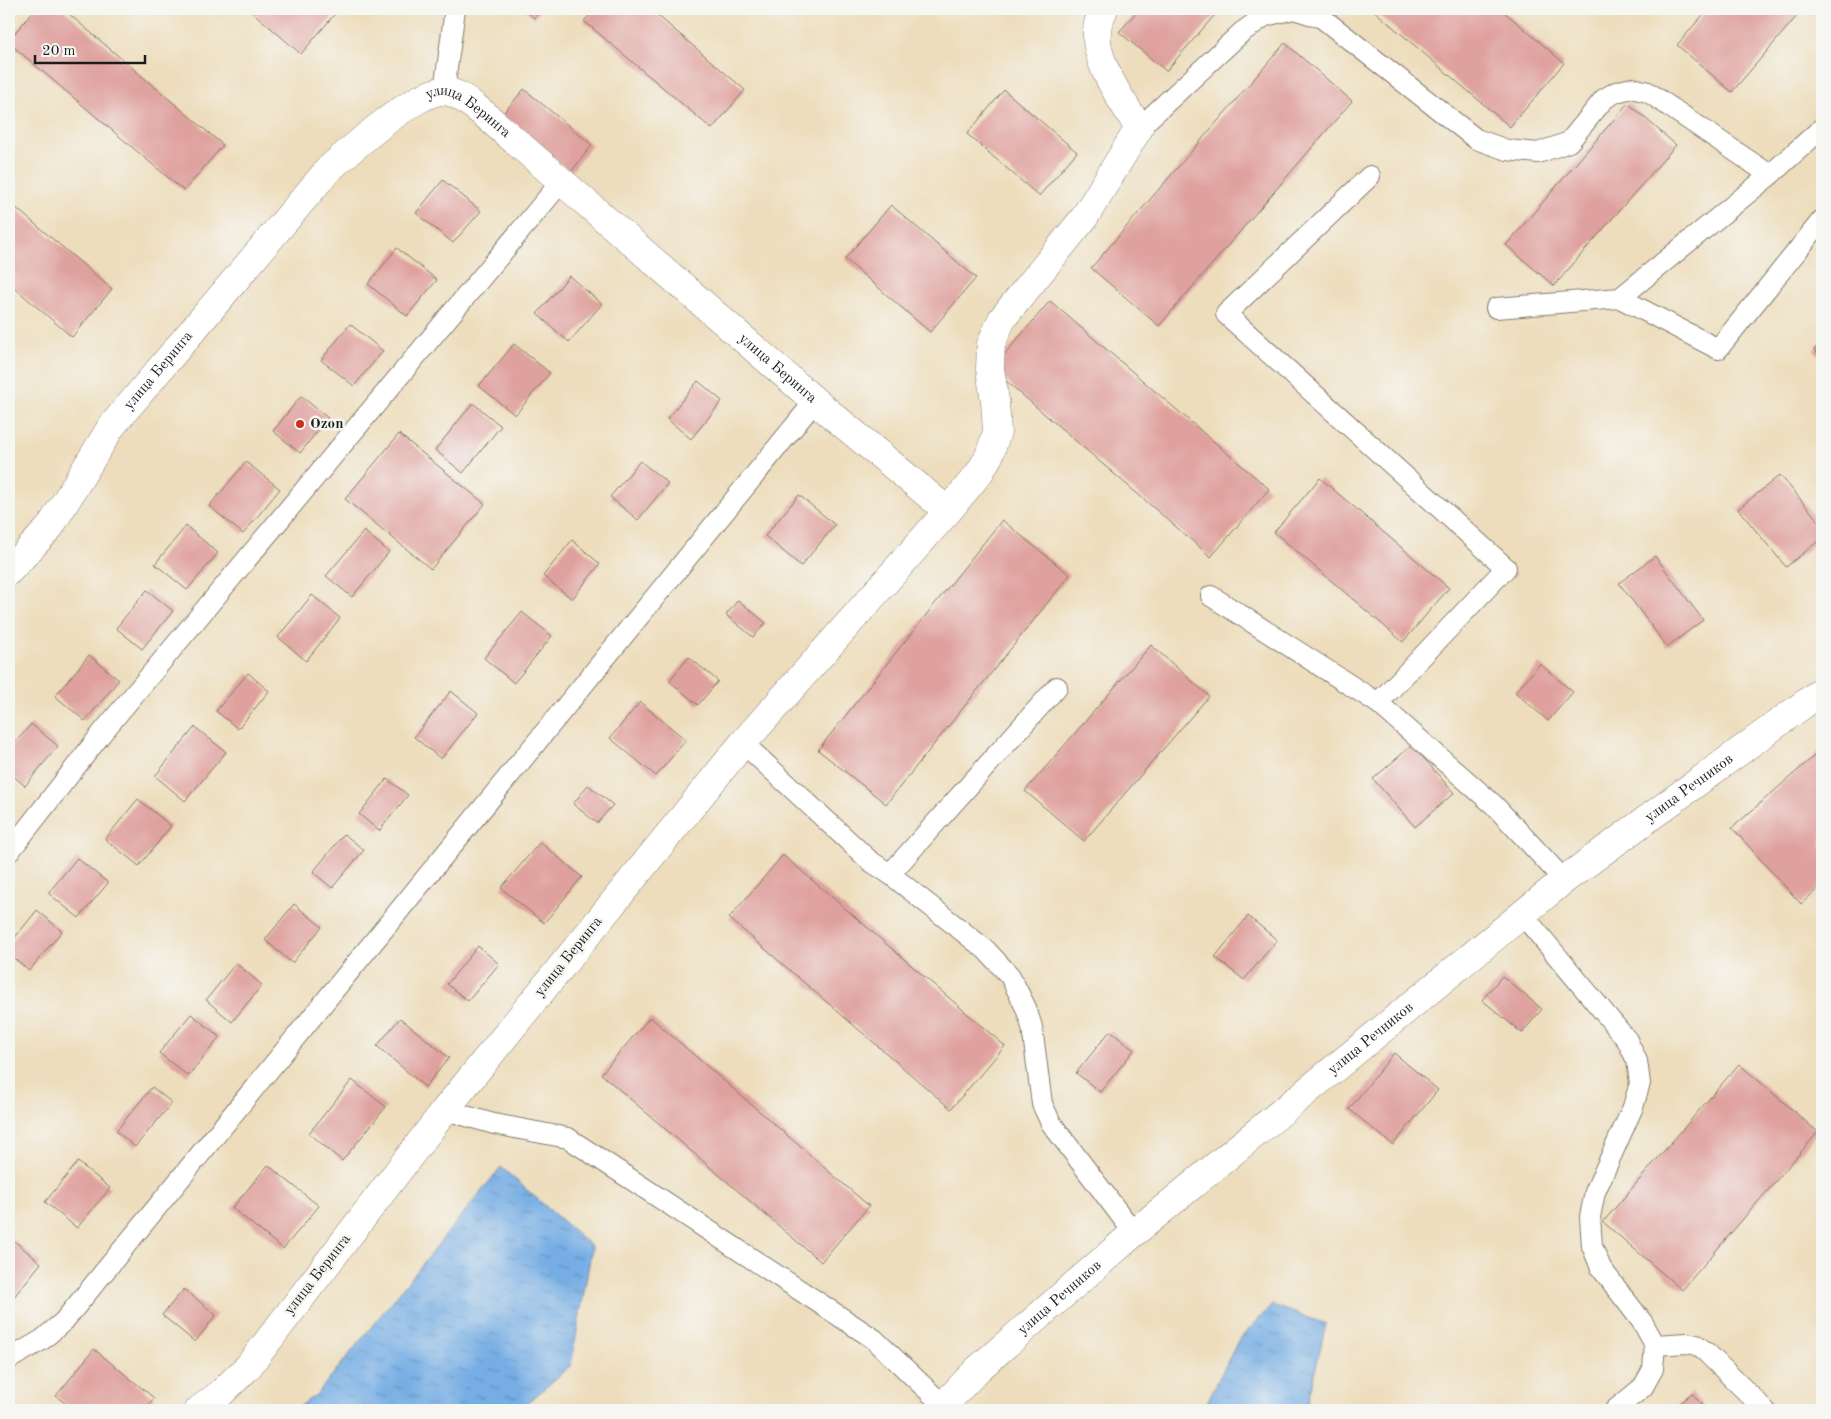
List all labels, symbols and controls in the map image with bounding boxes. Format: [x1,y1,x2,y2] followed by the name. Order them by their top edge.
[35,32,145,64] scale bar
[42,44,76,59] text: 20 m
[423,83,514,141] street label: улица Беринга
[121,328,196,413] street label: улица Беринга
[736,331,820,407] street label: улица Беринга
[310,417,343,432] place label: Ozon
[294,418,306,430] marker: Ozon
[1642,751,1736,825] street label: улица Речников
[532,914,606,1000] street label: улица Беринга
[1326,999,1416,1078] street label: улица Речников
[282,1231,354,1318] street label: улица Беринга
[1015,1258,1104,1338] street label: улица Речников

